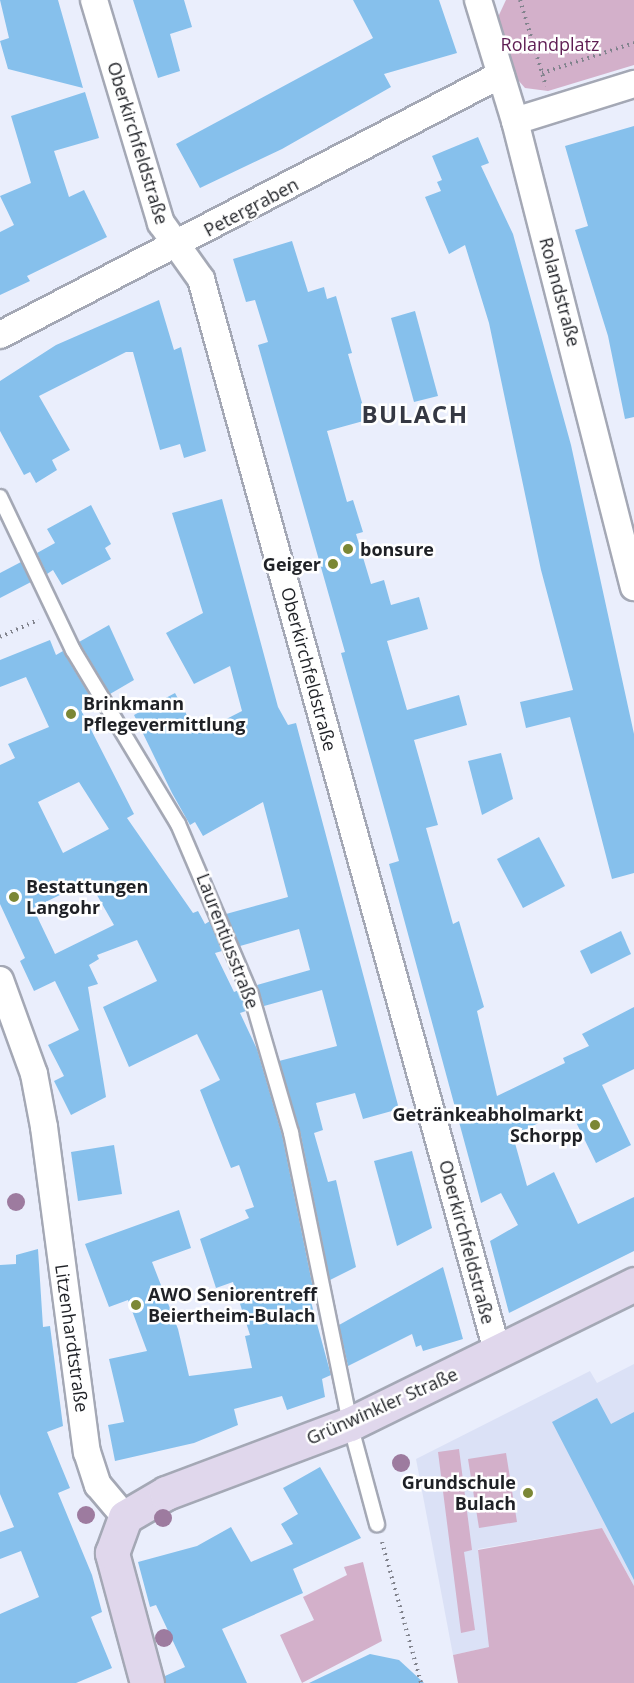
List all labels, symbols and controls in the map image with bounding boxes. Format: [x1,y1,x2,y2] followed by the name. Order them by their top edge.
[501,33,599,55] park label: Rolandplatz
[103,59,173,227] street label: Oberkirchfeldstraße
[200,173,302,241] street label: Petergraben
[535,235,585,349] street label: Rolandstraße
[361,400,469,428] district label: BULACH
[360,538,434,560] place label: bonsure
[341,542,355,556] marker: bonsure
[263,553,321,575] place label: Geiger
[326,557,340,571] marker: Geiger
[277,585,341,753] street label: Oberkirchfeldstraße
[83,693,245,736] place label: Brinkmann Pflegevermittlung
[64,707,78,721] marker: Brinkmann Pflegevermittlung
[192,870,264,1012] street label: Laurentiusstraße
[26,876,148,918] place label: Bestattungen Langohr
[7,890,21,904] marker: Bestattungen Langohr
[392,1104,583,1146] place label: Getränkeabholmarkt Schorpp
[588,1118,602,1132] marker: Getränkeabholmarkt Schorpp
[435,1158,499,1326] street label: Oberkirchfeldstraße
[51,1263,93,1413] street label: Litzenhardtstraße
[148,1284,317,1326] place label: AWO Seniorentreff Beiertheim-Bulach
[129,1298,143,1312] marker: AWO Seniorentreff Beiertheim-Bulach
[303,1363,461,1449] street label: Grünwinkler Straße
[402,1472,516,1514] place label: Grundschule Bulach
[521,1486,535,1500] marker: Grundschule Bulach

